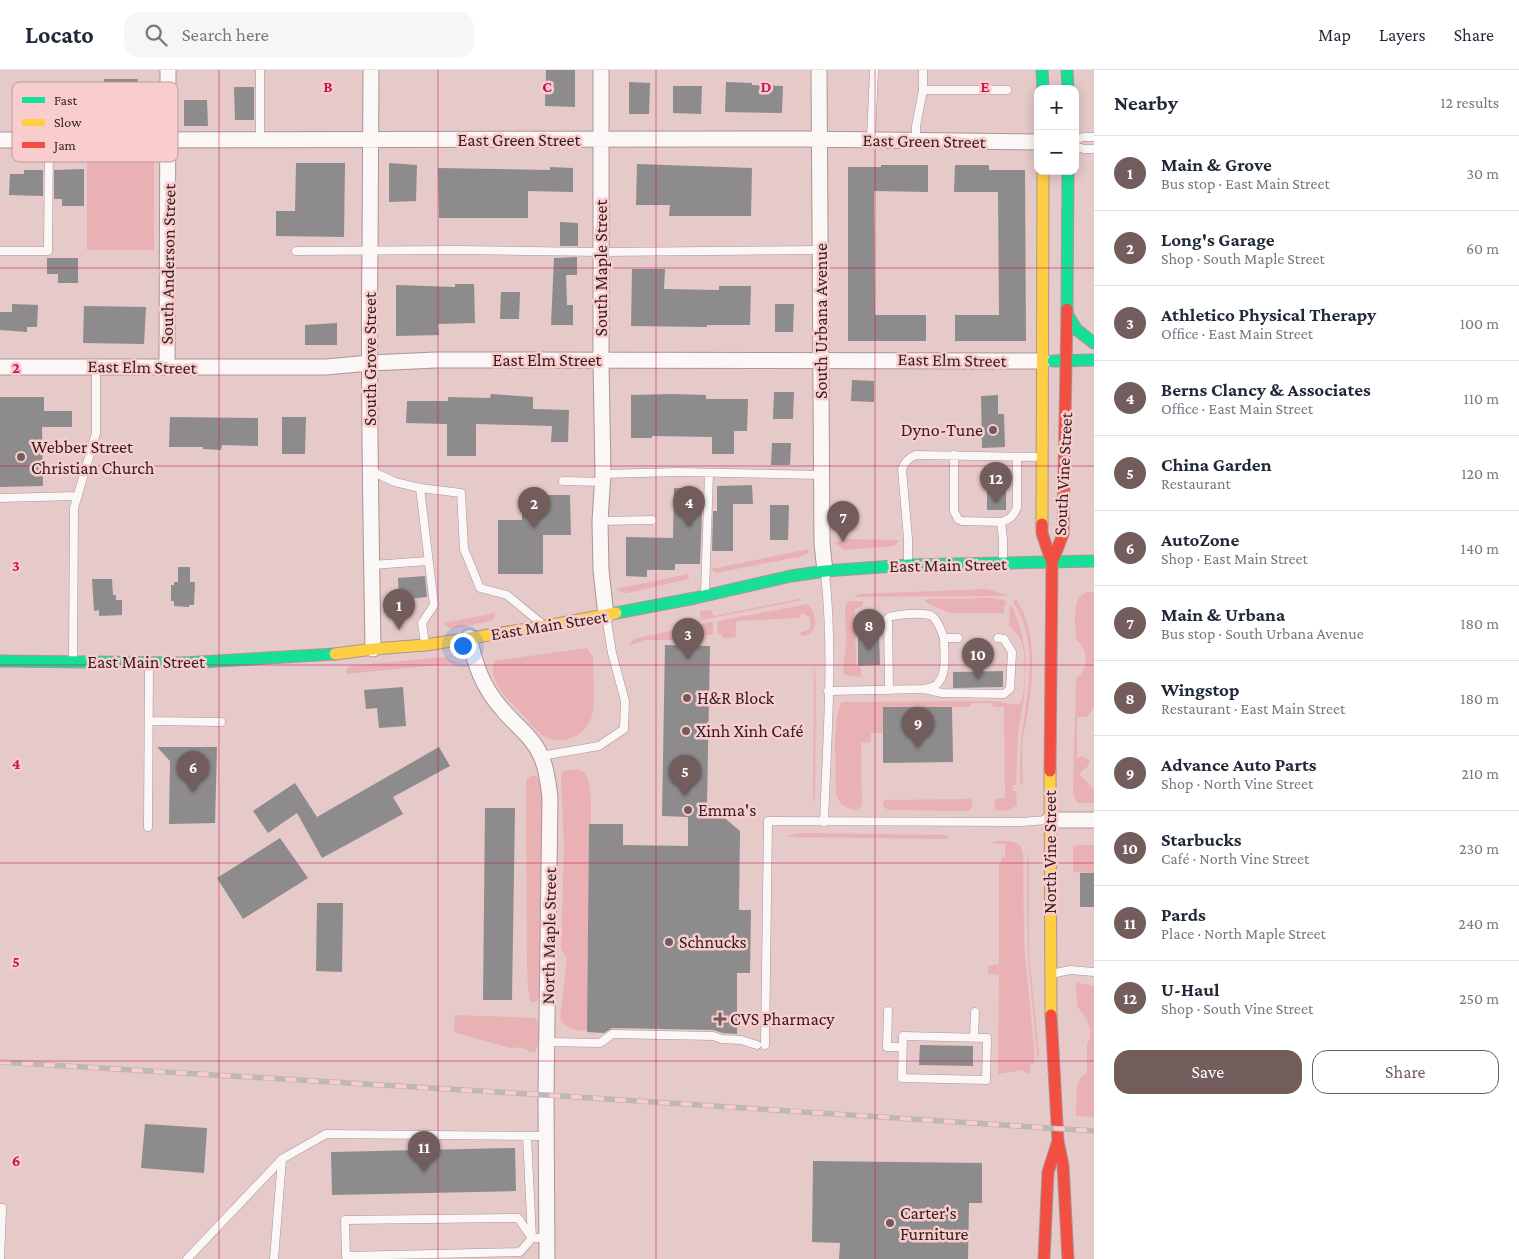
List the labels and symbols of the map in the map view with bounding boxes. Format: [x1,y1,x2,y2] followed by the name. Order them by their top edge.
[323,78,333,95] text: B
[542,78,552,95] text: C
[760,78,772,95] text: D
[980,78,990,95] text: E
[12,82,178,162] legend
[54,92,78,108] text: Fast
[54,114,82,130] text: Slow
[458,130,582,150] street label: East Green Street
[862,130,987,152] street label: East Green Street
[52,137,76,153] text: Jam
[157,182,179,344] street label: South Anderson Street
[591,199,611,336] street label: South Maple Street
[811,243,831,399] street label: South Urbana Avenue
[360,291,380,426] street label: South Grove Street
[897,349,1008,371] street label: East Elm Street
[492,350,603,370] street label: East Elm Street
[87,356,198,378] street label: East Elm Street
[12,359,20,376] text: 2
[1050,411,1076,536] street label: South Vine Street
[901,420,983,440] place label: Dyno-Tune
[987,424,999,436] marker: Dyno-Tune
[31,437,155,478] place label: Webber Street Christian Church
[15,451,27,463] marker: Webber Street Christian Church
[980,462,1012,503] pin: 12
[673,486,705,527] pin: 4
[518,487,550,528] pin: 2
[827,501,859,542] pin: 7
[889,554,1008,576] street label: East Main Street
[12,557,20,574] text: 3
[383,589,415,630] pin: 1
[489,606,610,644] street label: East Main Street
[853,609,885,650] pin: 8
[672,618,704,659] pin: 3
[450,633,476,659] your location
[962,638,994,679] pin: 10
[87,652,206,672] street label: East Main Street
[697,688,775,708] place label: H&R Block
[681,692,693,704] marker: H&R Block
[902,707,934,748] pin: 9
[696,721,803,741] place label: Xinh Xinh Café
[680,725,692,737] marker: Xinh Xinh Café
[177,751,209,792] pin: 6
[12,755,21,772] text: 4
[669,755,701,796] pin: 5
[1040,789,1060,914] street label: North Vine Street
[698,800,756,820] place label: Emma's
[682,804,694,816] marker: Emma's
[538,866,560,1005] street label: North Maple Street
[679,932,747,952] place label: Schnucks
[663,936,675,948] marker: Schnucks
[12,953,20,970] text: 5
[730,1009,835,1029] place label: CVS Pharmacy
[714,1013,726,1025] marker: CVS Pharmacy
[408,1131,440,1172] pin: 11
[12,1152,20,1169] text: 6
[900,1203,968,1244] place label: Carter's Furniture
[884,1217,896,1229] marker: Carter's Furniture

